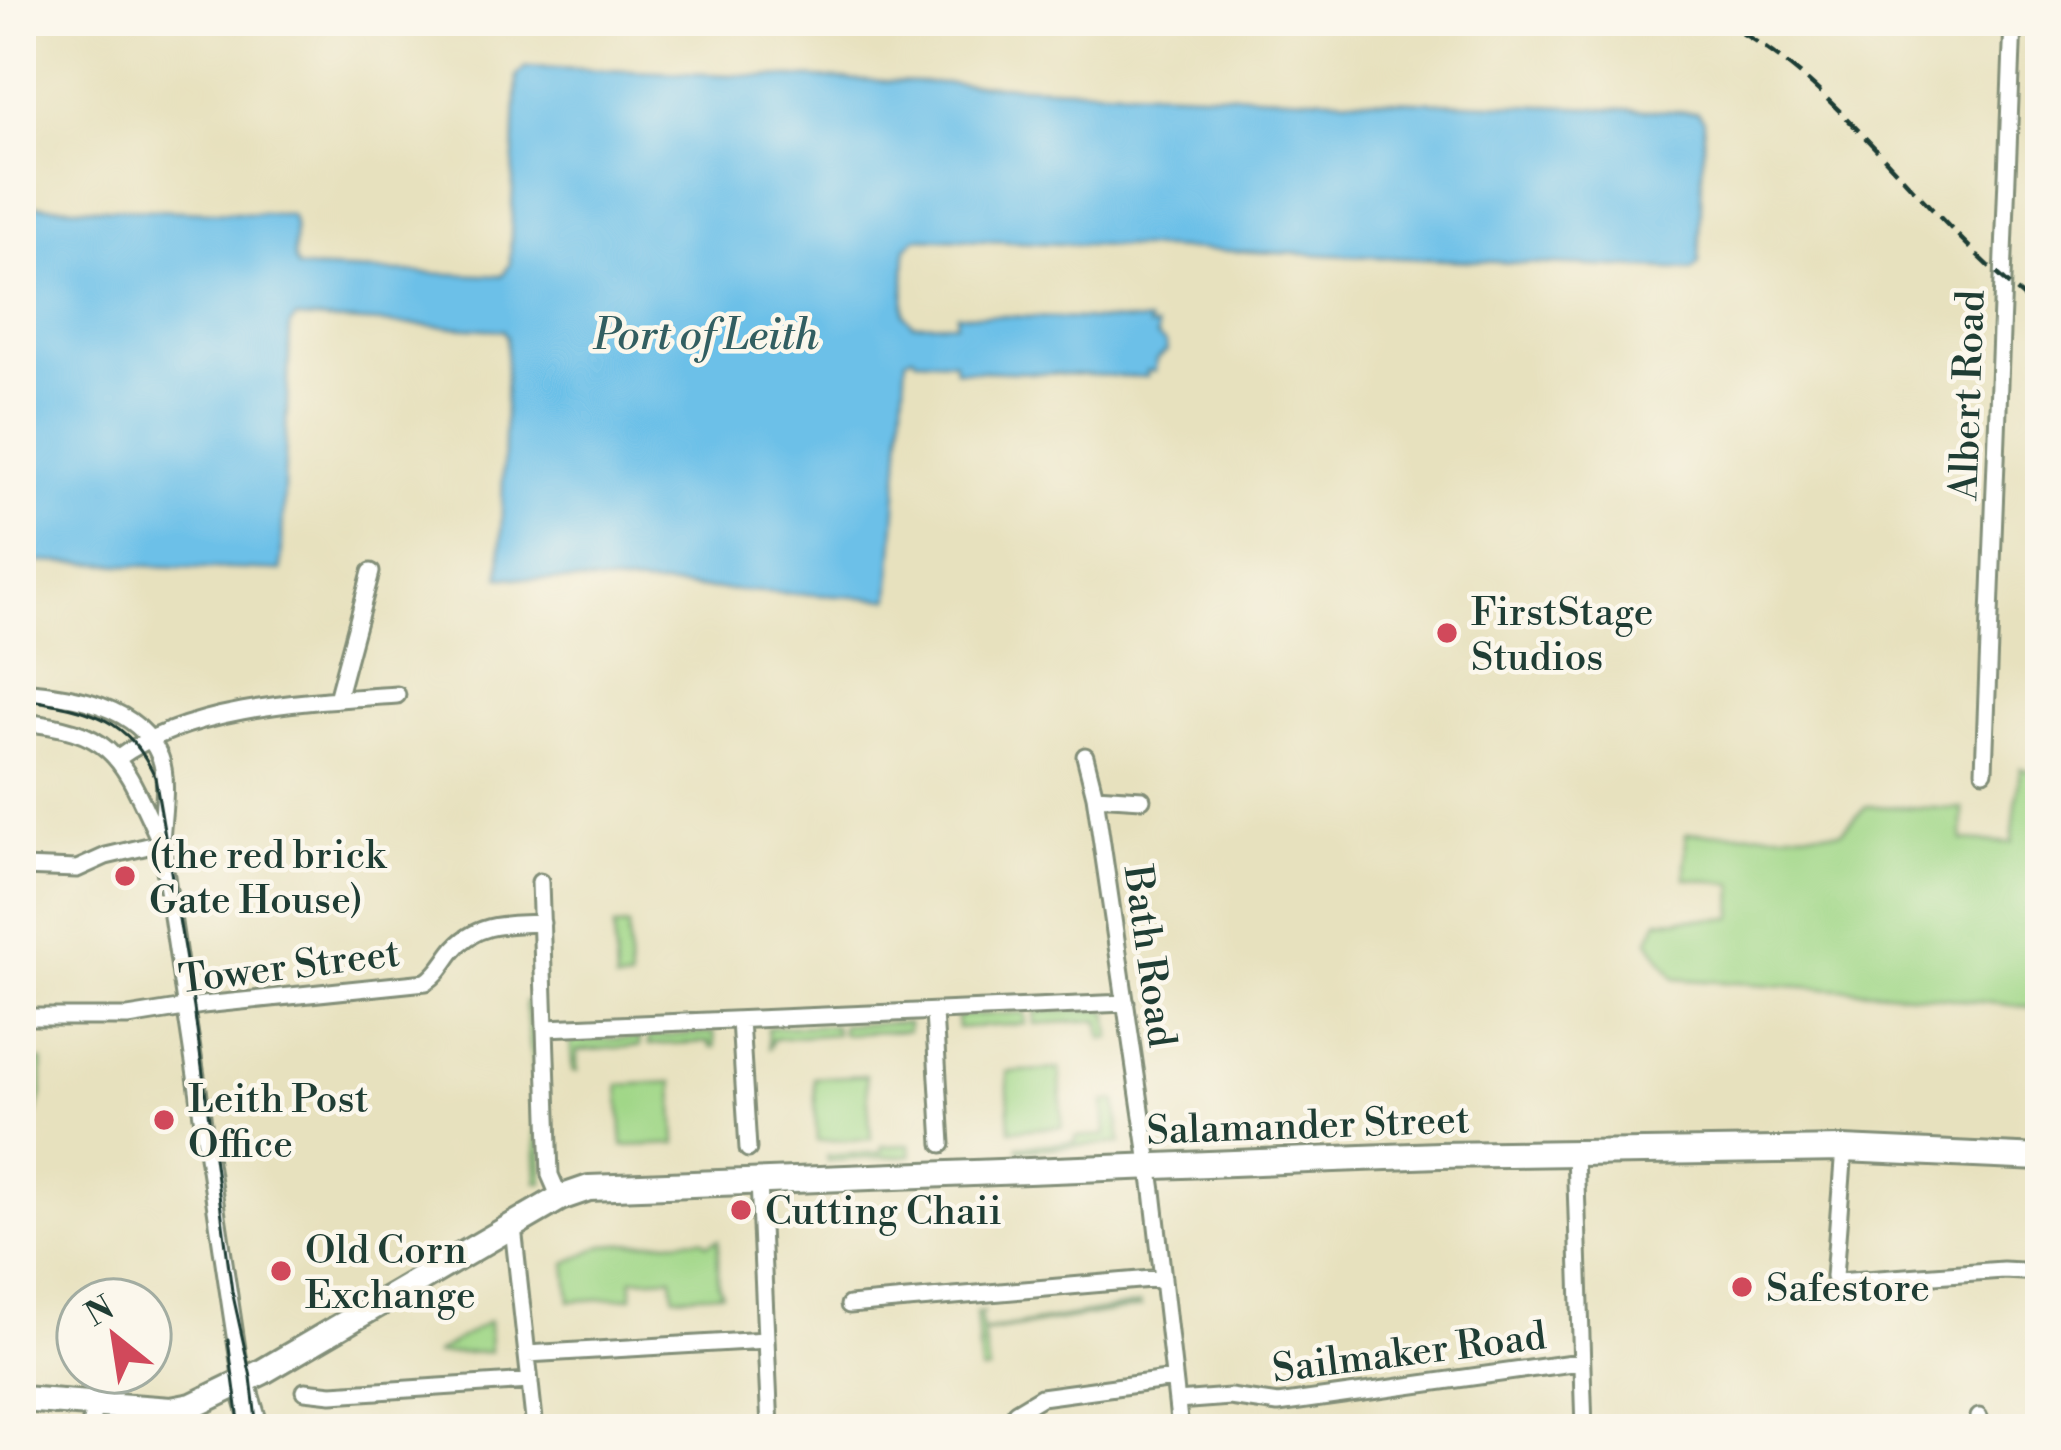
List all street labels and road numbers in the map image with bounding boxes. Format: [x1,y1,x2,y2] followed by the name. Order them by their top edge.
[1940,289,1997,502] street label: Albert Road
[1111,861,1186,1050] street label: Bath Road
[176,930,403,1005] street label: Tower Street
[1146,1096,1471,1157] street label: Salamander Street
[1270,1312,1549,1395] street label: Sailmaker Road

